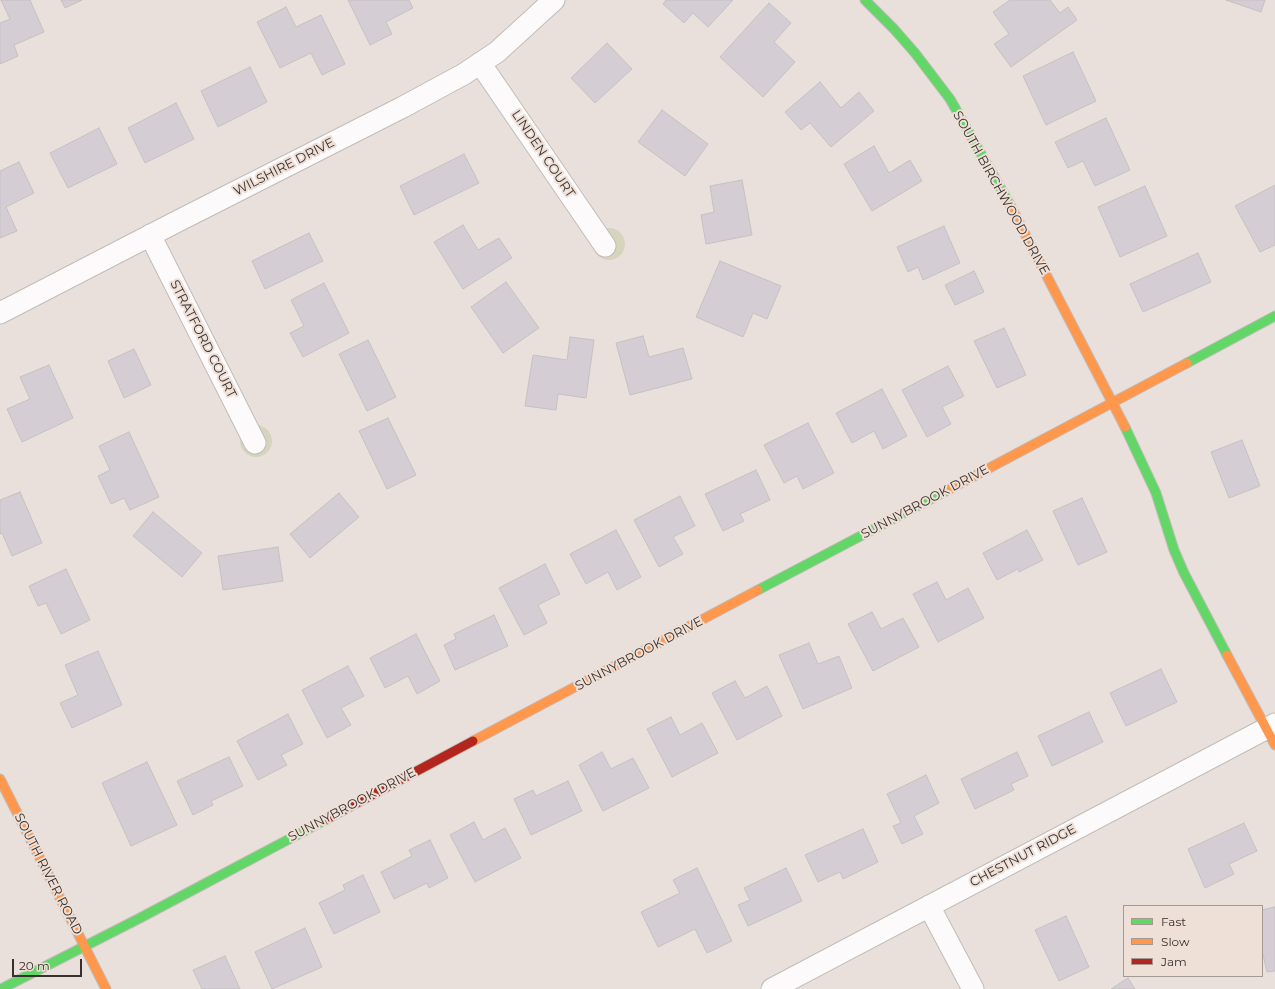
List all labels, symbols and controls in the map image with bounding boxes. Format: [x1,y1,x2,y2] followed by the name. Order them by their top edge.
[508,107,578,201] street label: LINDEN COURT
[949,108,1053,278] street label: SOUTH BIRCHWOOD DRIVE
[231,135,337,199] street label: WILSHIRE DRIVE
[166,277,240,401] street label: STRATFORD COURT
[858,462,992,542] street label: SUNNYBROOK DRIVE
[572,614,706,694] street label: SUNNYBROOK DRIVE
[285,765,419,845] street label: SUNNYBROOK DRIVE
[11,811,85,937] street label: SOUTH RIVER ROAD
[967,821,1079,891] street label: CHESTNUT RIDGE
[1123,905,1263,977] legend
[1161,914,1186,929] text: Fast
[1161,934,1190,949] text: Slow
[14,951,84,977] scale bar
[1161,954,1187,969] text: Jam
[19,958,50,973] text: 20 m

